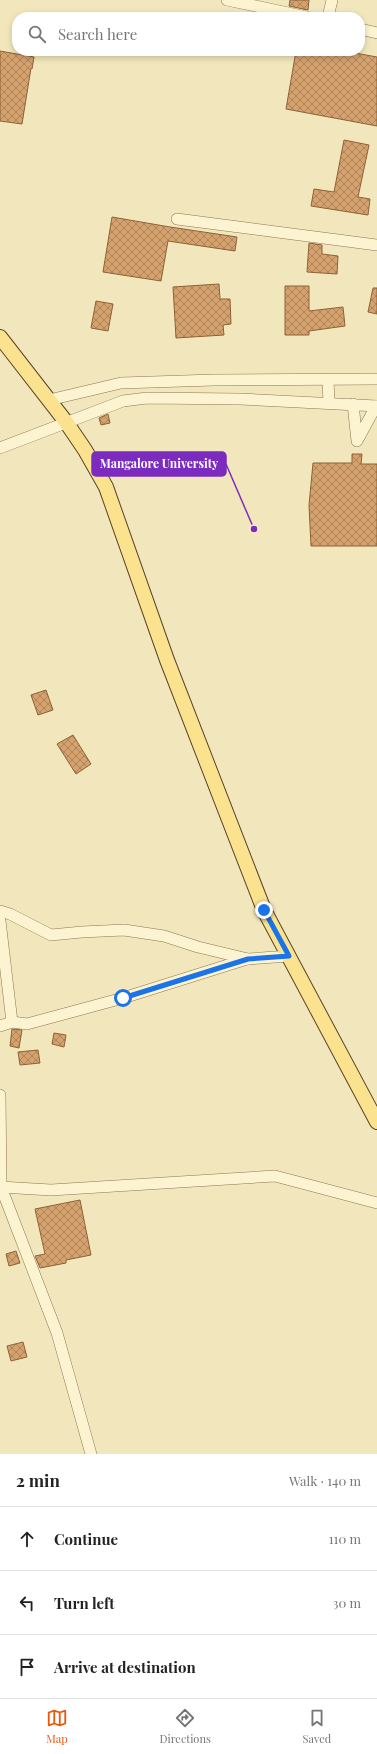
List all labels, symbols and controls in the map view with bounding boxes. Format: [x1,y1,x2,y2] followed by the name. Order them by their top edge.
[12,12,365,56] search box
[26,23,48,45] icon: search
[58,24,137,44] text: Search here
[92,452,226,476] callout: Mangalore University
[100,455,219,471] text: Mangalore University
[255,901,273,919] route end
[114,989,132,1007] route start
[16,1469,60,1491] text: 2 min
[289,1472,361,1489] text: Walk · 140 m
[16,1528,38,1550] icon: ahead
[54,1529,118,1549] text: Continue
[329,1530,361,1547] text: 110 m
[16,1592,38,1614] icon: left
[54,1593,115,1613] text: Turn left
[333,1594,361,1611] text: 30 m
[16,1656,38,1678] icon: arrive
[54,1657,196,1677] text: Arrive at destination
[46,1707,68,1746] tab: Map
[159,1707,211,1746] tab: Directions
[303,1707,331,1746] tab: Saved

